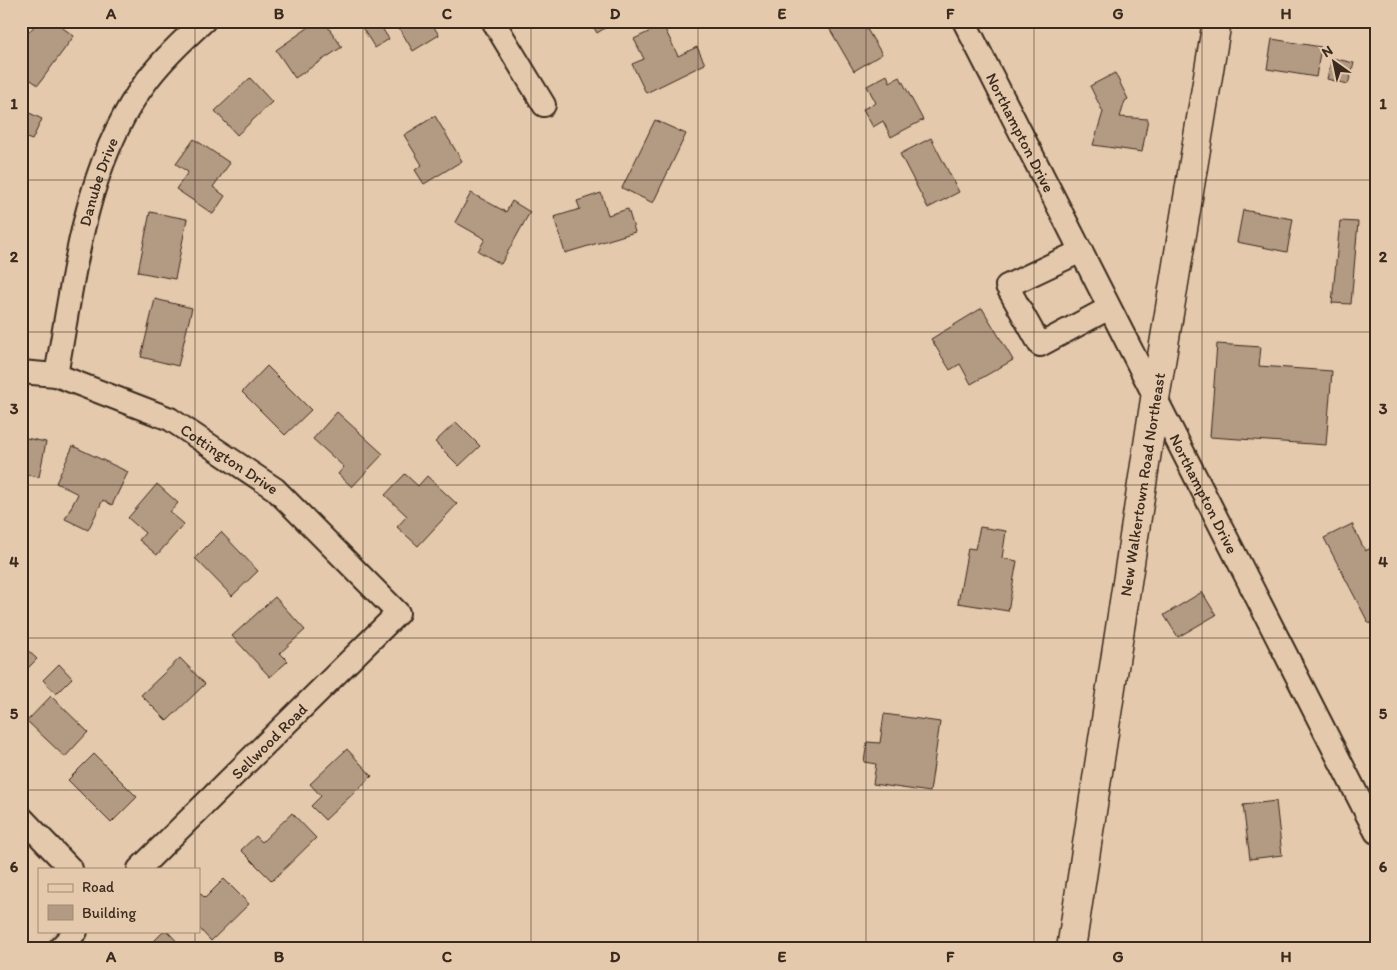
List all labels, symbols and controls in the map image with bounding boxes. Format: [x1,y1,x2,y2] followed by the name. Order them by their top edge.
[105,4,117,23] text: A
[274,4,285,23] text: B
[442,4,453,23] text: C
[610,4,621,23] text: D
[778,4,787,23] text: E
[946,4,955,23] text: F
[1112,4,1124,23] text: G
[1280,4,1292,23] text: H
[1310,38,1360,88] north arrow
[1319,42,1336,61] text: N
[982,70,1058,196] street label: Northampton Drive
[10,94,18,113] text: 1
[1379,94,1387,113] text: 1
[75,135,122,228] street label: Danube Drive
[10,247,19,266] text: 2
[1379,247,1388,266] text: 2
[1116,371,1169,598] street label: New Walkertown Road Northeast
[10,399,19,418] text: 3
[1379,399,1388,418] text: 3
[177,420,282,499] street label: Cottington Drive
[1165,431,1242,557] street label: Northampton Drive
[9,552,19,571] text: 4
[1378,552,1388,571] text: 4
[227,699,312,783] street label: Sellwood Road
[10,704,19,723] text: 5
[1379,704,1388,723] text: 5
[10,857,19,876] text: 6
[1379,857,1388,876] text: 6
[38,868,200,932] legend
[82,878,115,896] text: Road
[82,904,136,922] text: Building
[105,947,117,966] text: A
[274,947,285,966] text: B
[442,947,453,966] text: C
[610,947,621,966] text: D
[778,947,787,966] text: E
[946,947,955,966] text: F
[1112,947,1124,966] text: G
[1280,947,1292,966] text: H

